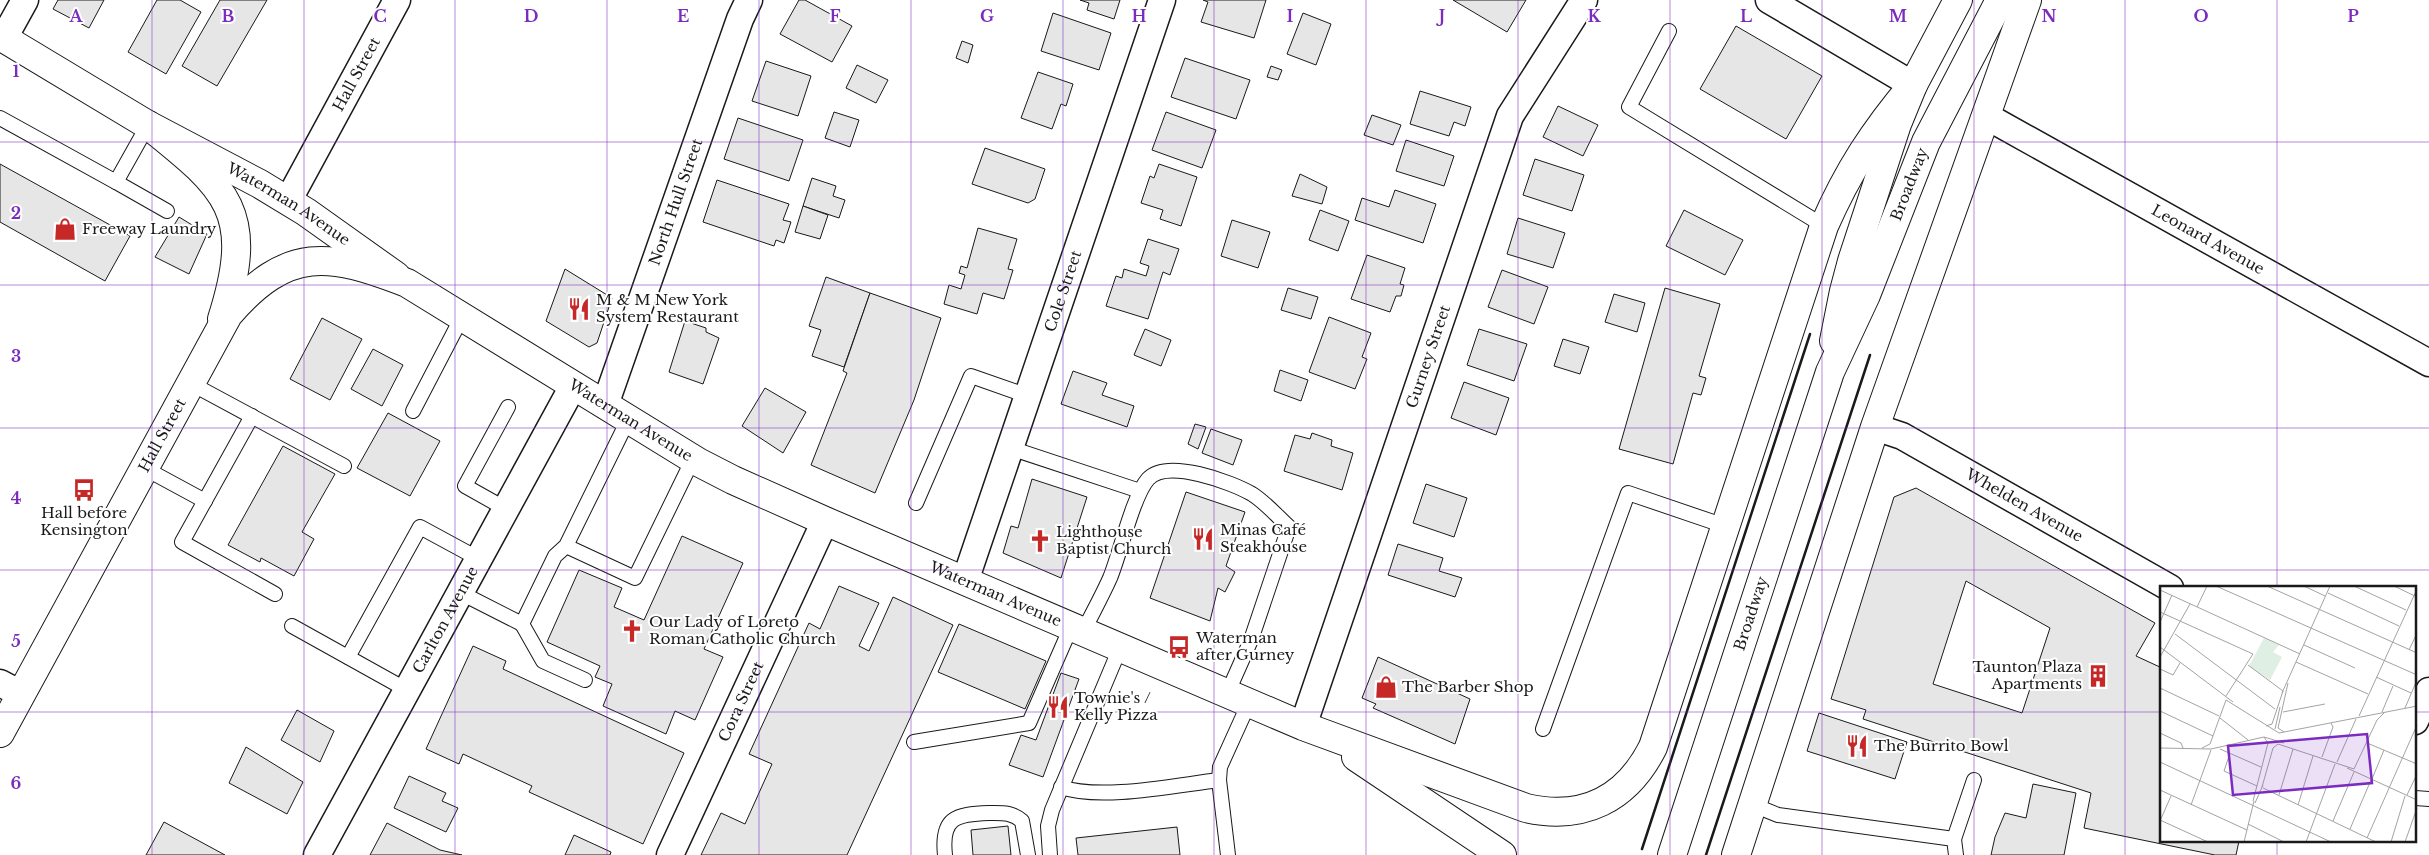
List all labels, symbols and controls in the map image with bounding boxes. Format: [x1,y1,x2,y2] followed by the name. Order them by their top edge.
[69,6,84,26] text: A
[222,6,235,26] text: B
[373,6,387,26] text: C
[524,6,538,26] text: D
[677,6,689,26] text: E
[829,6,841,26] text: F
[980,6,994,26] text: G
[1131,6,1147,26] text: H
[1287,6,1294,26] text: I
[1436,6,1445,26] text: J
[1587,6,1601,26] text: K
[1740,6,1752,26] text: L
[1889,6,1907,26] text: M
[2041,6,2057,26] text: N
[2193,6,2209,26] text: O
[2347,6,2359,26] text: P
[328,34,384,115] street label: Hall Street
[13,61,20,81] text: 1
[645,136,707,268] street label: North Hull Street
[1886,145,1932,223] street label: Broadway
[223,158,354,249] street label: Waterman Avenue
[2148,200,2268,278] street label: Leonard Avenue
[11,203,21,223] text: 2
[52,216,78,242] shop icon: Freeway Laundry
[82,219,217,238] place label: Freeway Laundry
[1040,248,1086,334] street label: Cole Street
[596,290,739,326] place label: M & M New York System Restaurant
[566,296,592,322] restaurant icon: M & M New York System Restaurant
[1402,302,1454,411] street label: Gurney Street
[11,346,21,366] text: 3
[565,374,696,465] street label: Waterman Avenue
[134,395,190,475] street label: Hall Street
[1962,464,2086,546] street label: Whelden Avenue
[71,477,97,503] bus stop icon: Hall before Kensington
[11,488,21,508] text: 4
[40,503,128,539] place label: Hall before Kensington
[1220,520,1307,556] place label: Minas Café Steakhouse
[1056,522,1171,558] place label: Lighthouse Baptist Church
[1190,526,1216,552] restaurant icon: Minas Café Steakhouse
[1027,528,1053,554] church icon: Lighthouse Baptist Church
[926,557,1065,630] street label: Waterman Avenue
[408,563,482,676] street label: Carlton Avenue
[1730,574,1772,653] street label: Broadway
[2160,586,2416,842] inset map
[649,612,836,648] place label: Our Lady of Loreto Roman Catholic Church
[619,618,645,644] church icon: Our Lady of Loreto Roman Catholic Church
[1195,628,1295,664] place label: Waterman after Gurney
[11,631,21,651] text: 5
[1166,634,1192,660] bus stop icon: Waterman after Gurney
[1973,657,2083,693] place label: Taunton Plaza Apartments
[714,658,768,745] street label: Cora Street
[2085,663,2111,689] building icon: Taunton Plaza Apartments
[1373,674,1399,700] shop icon: The Barber Shop
[1402,677,1534,696] place label: The Barber Shop
[1074,688,1158,724] place label: Townie's / Kelly Pizza
[1045,694,1071,720] restaurant icon: Townie's / Kelly Pizza
[1844,733,1870,759] restaurant icon: The Burrito Bowl
[1874,736,2009,755] place label: The Burrito Bowl
[11,773,22,793] text: 6

